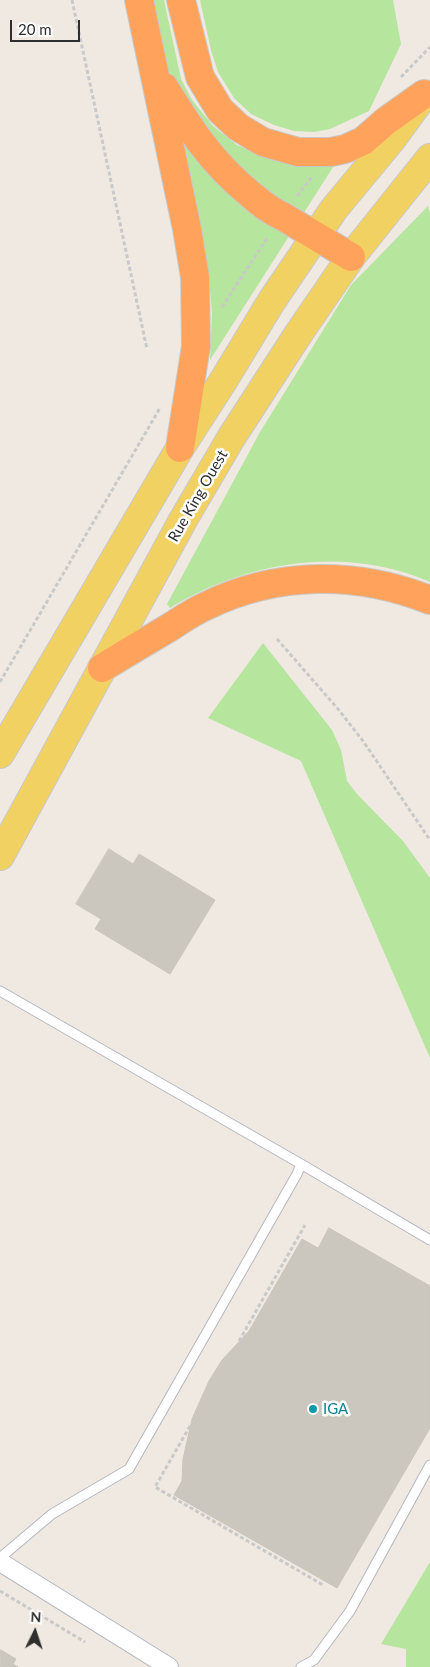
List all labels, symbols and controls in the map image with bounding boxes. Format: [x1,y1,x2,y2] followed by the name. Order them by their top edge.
[12,10,82,42] scale bar
[18,20,52,38] text: 20 m
[165,447,231,545] street label: Rue King Ouest
[323,1400,348,1418] place label: IGA
[307,1403,319,1415] marker: IGA
[10,1607,60,1657] north arrow
[30,1608,42,1625] text: N

